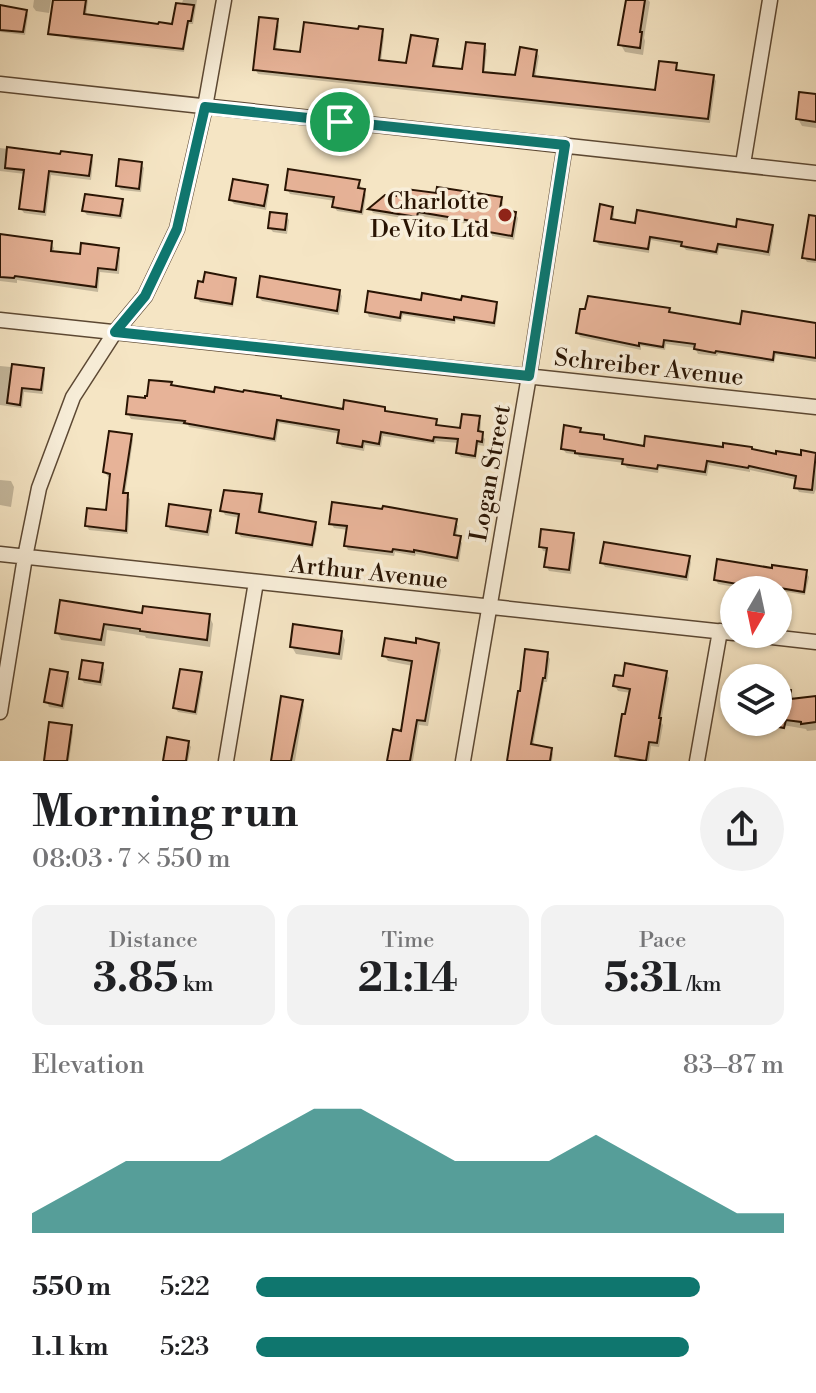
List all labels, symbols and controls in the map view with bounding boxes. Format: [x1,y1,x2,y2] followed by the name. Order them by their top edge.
[306,88,374,156] pin
[318,100,362,144] icon: arrive
[370,187,489,245] place label: Charlotte DeVito Ltd
[496,206,514,224] marker: Charlotte DeVito Ltd
[553,343,745,393] street label: Schreiber Avenue
[464,402,518,544] street label: Logan Street
[287,550,449,596] street label: Arthur Avenue
[720,576,792,648] north arrow
[720,576,792,736] map controls
[720,664,792,736] button: layers
[32,785,298,840] text: Morning run
[700,787,784,871] button: share
[32,843,231,875] text: 08:03 · 7 × 550 m
[109,927,198,954] text: Distance
[382,927,434,954] text: Time
[639,927,686,954] text: Pace
[93,954,178,1004] text: 3.85
[358,954,458,1004] text: 21:14
[604,954,682,1004] text: 5:31
[178,971,214,998] text: km
[682,971,721,998] text: /km
[32,1049,145,1081] text: Elevation
[683,1049,784,1081] text: 83–87 m
[32,1271,111,1303] text: 550 m
[160,1271,210,1303] text: 5:22
[32,1331,108,1363] text: 1.1 km
[160,1331,209,1363] text: 5:23

